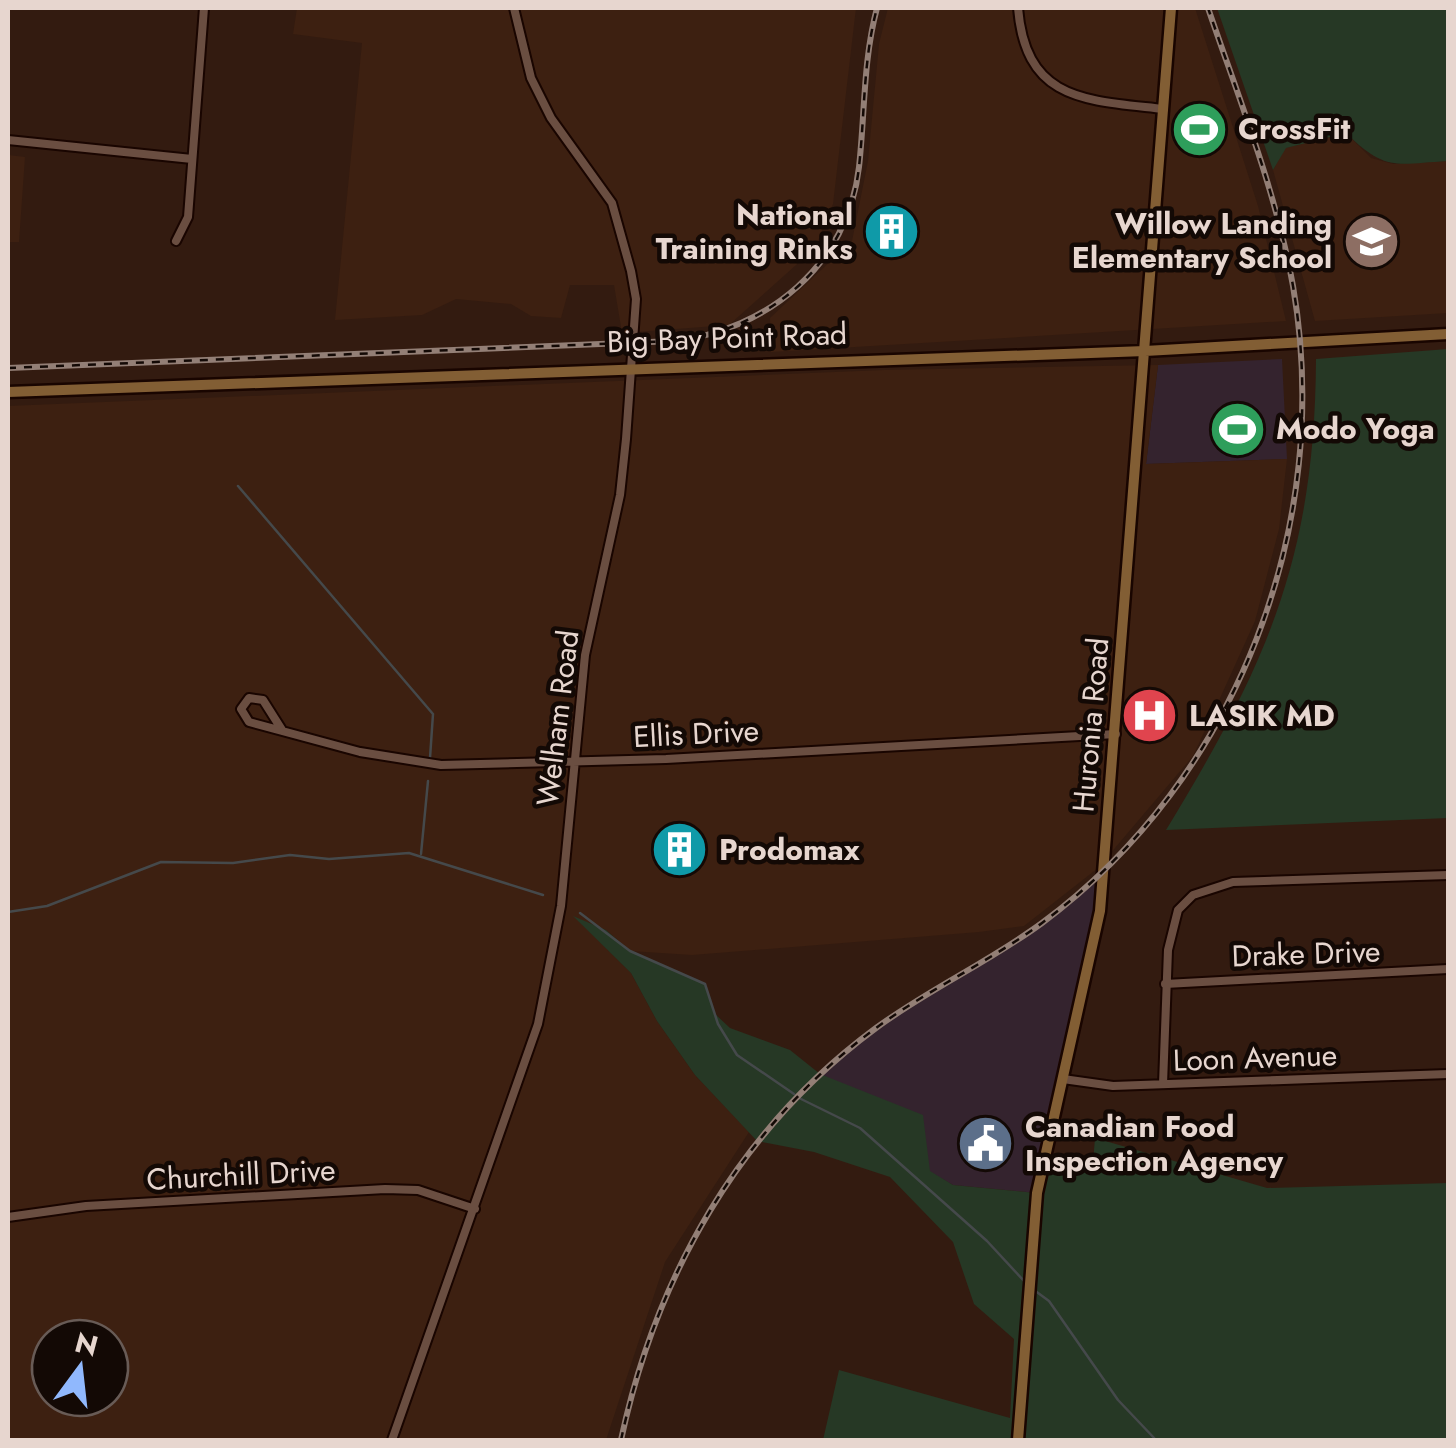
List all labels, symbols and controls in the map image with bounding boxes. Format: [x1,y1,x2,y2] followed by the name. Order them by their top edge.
[1169,99,1229,159] sports icon: CrossFit
[1238,107,1351,150] place label: CrossFit
[656,193,853,270] place label: National Training Rinks
[862,202,922,262] building icon: National Training Rinks
[1072,202,1332,279] place label: Willow Landing Elementary School
[1341,211,1401,271] school or university icon: Willow Landing Elementary School
[606,312,848,363] street label: Big Bay Point Road
[1207,399,1267,459] sports icon: Modo Yoga
[1276,407,1435,450] place label: Modo Yoga
[525,628,590,808] street label: Welham Road
[1061,636,1120,814] street label: Huronia Road
[1120,686,1180,746] hospital icon: LASIK MD
[1189,694,1335,737] place label: LASIK MD
[632,709,760,758] street label: Ellis Drive
[650,820,710,880] building icon: Prodomax
[719,828,860,871] place label: Prodomax
[1231,929,1381,978] street label: Drake Drive
[1172,1033,1338,1082] street label: Loon Avenue
[1025,1105,1283,1182] place label: Canadian Food Inspection Agency
[956,1114,1016,1174] public building icon: Canadian Food Inspection Agency
[145,1148,337,1201] street label: Churchill Drive
[30,1318,130,1418] north arrow
[70,1322,102,1367] text: N

